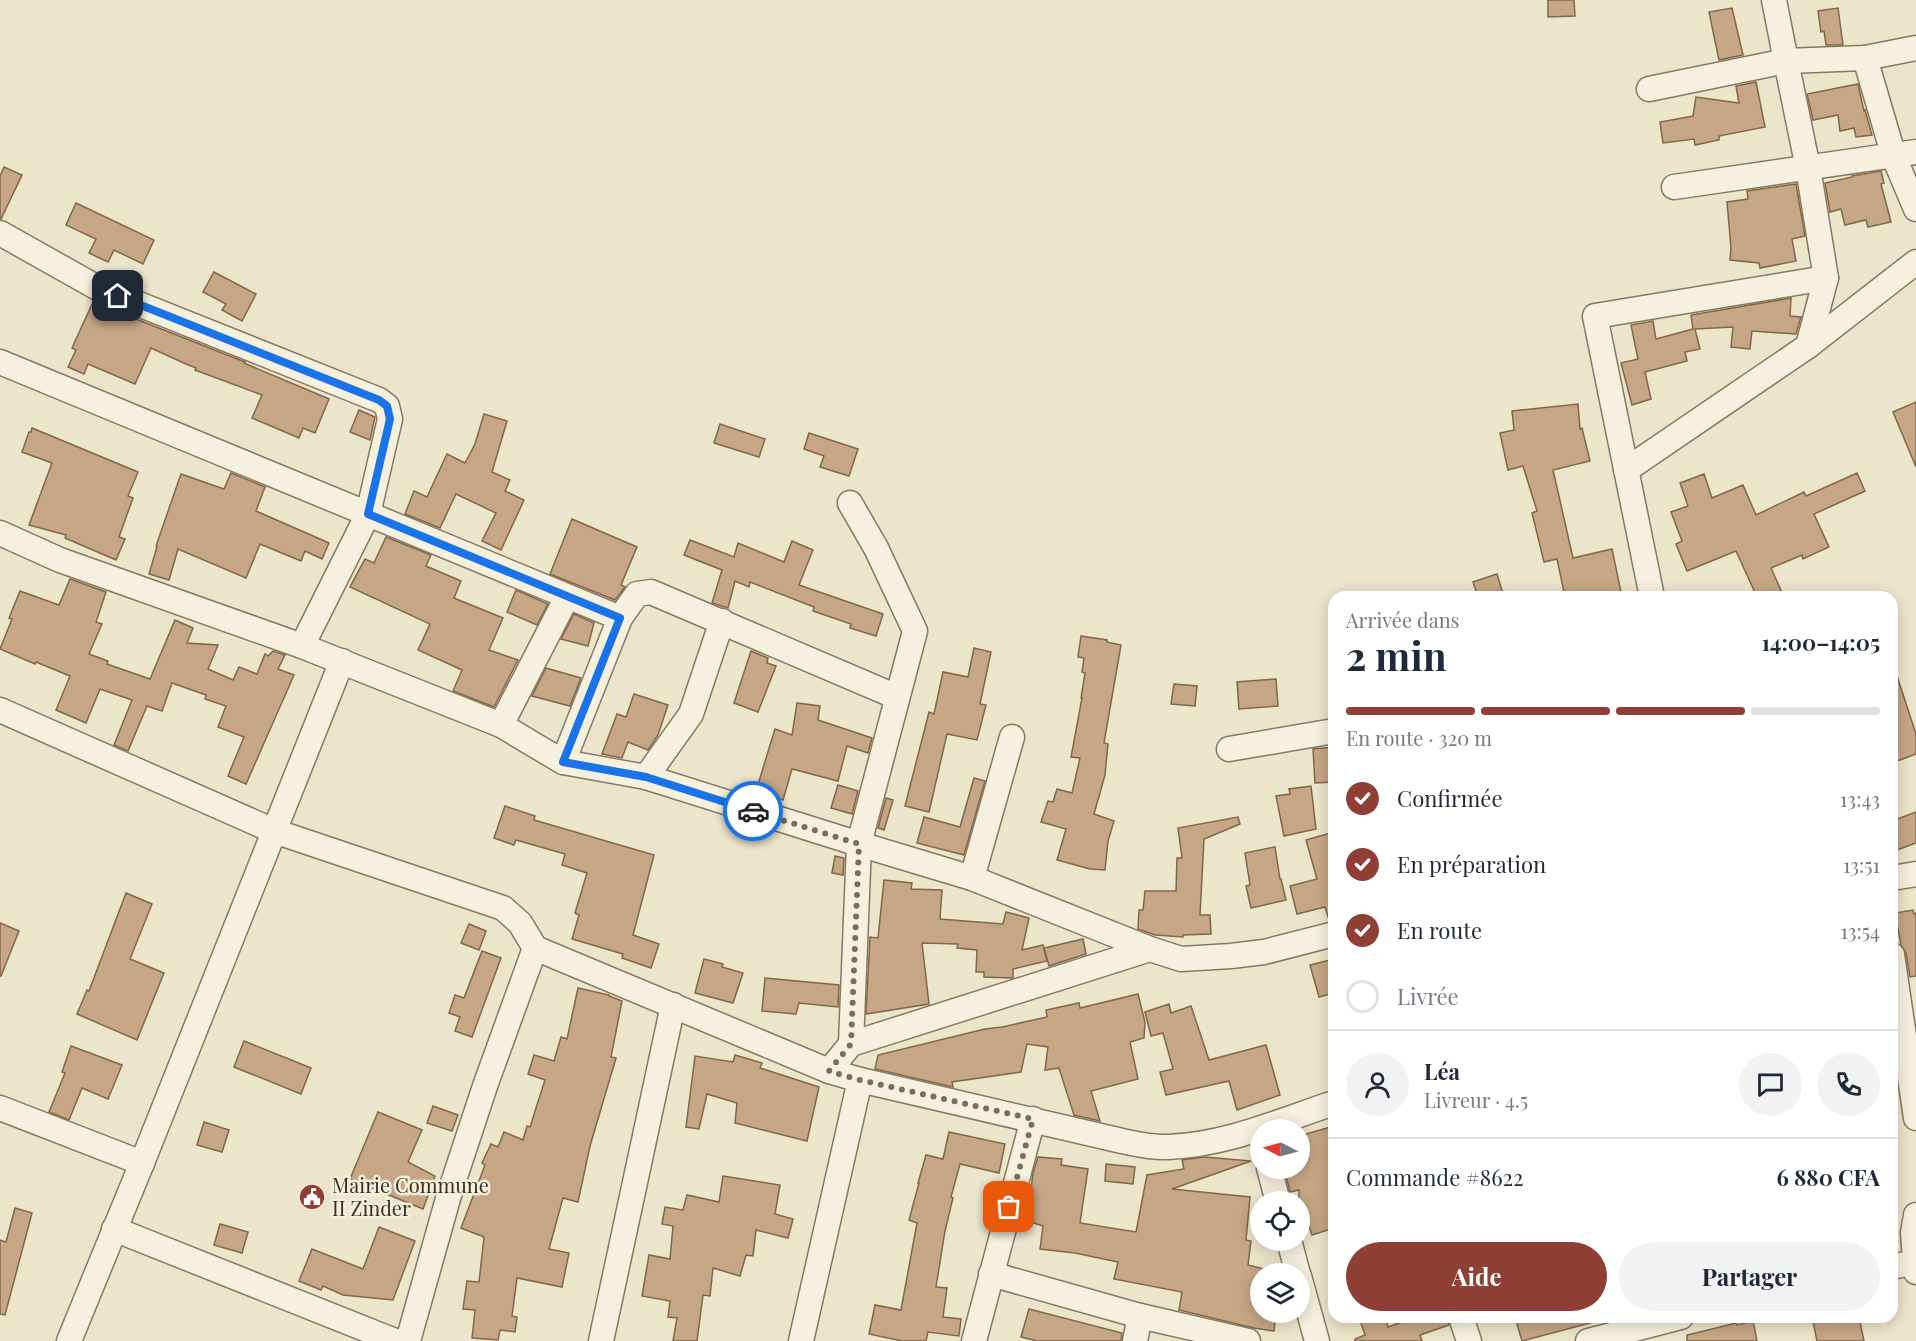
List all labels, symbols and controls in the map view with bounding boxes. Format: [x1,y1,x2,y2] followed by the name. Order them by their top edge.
[92,270,143,321] pin
[101,279,134,312] icon: home
[1346,606,1460,633] text: Arrivée dans
[1761,627,1880,657] text: 14:00–14:05
[1346,629,1447,681] text: 2 min
[1346,724,1492,751] text: En route · 320 m
[723,781,783,841] courier
[1346,782,1379,815] icon: check
[1397,783,1503,813] text: Confirmée
[1840,785,1880,812] text: 13:43
[737,795,770,828] icon: car
[1346,848,1379,881] icon: check
[1397,849,1546,879] text: En préparation
[1843,851,1880,878] text: 13:51
[1346,914,1379,947] icon: check
[1397,915,1482,945] text: En route
[1840,917,1880,944] text: 13:54
[1397,981,1459,1011] text: Livrée
[1346,1053,1409,1116] button: person
[1739,1053,1802,1116] button: chat
[1817,1053,1880,1116] button: phone
[1424,1056,1460,1086] text: Léa
[1424,1086,1528,1113] text: Livreur · 4.5
[1250,1119,1310,1179] north arrow
[1250,1119,1310,1323] map controls
[1346,1162,1524,1192] text: Commande #8622
[1777,1162,1880,1192] text: 6 880 CFA
[332,1171,489,1221] place label: Mairie Commune II Zinder
[983,1181,1034,1232] pin
[297,1182,327,1212] public building icon: Mairie Commune II Zinder
[992,1190,1025,1223] icon: bag
[1250,1191,1310,1251] button: locate
[1346,1242,1607,1311] button: Aide
[1619,1242,1880,1311] button: Partager
[1250,1263,1310,1323] button: layers

